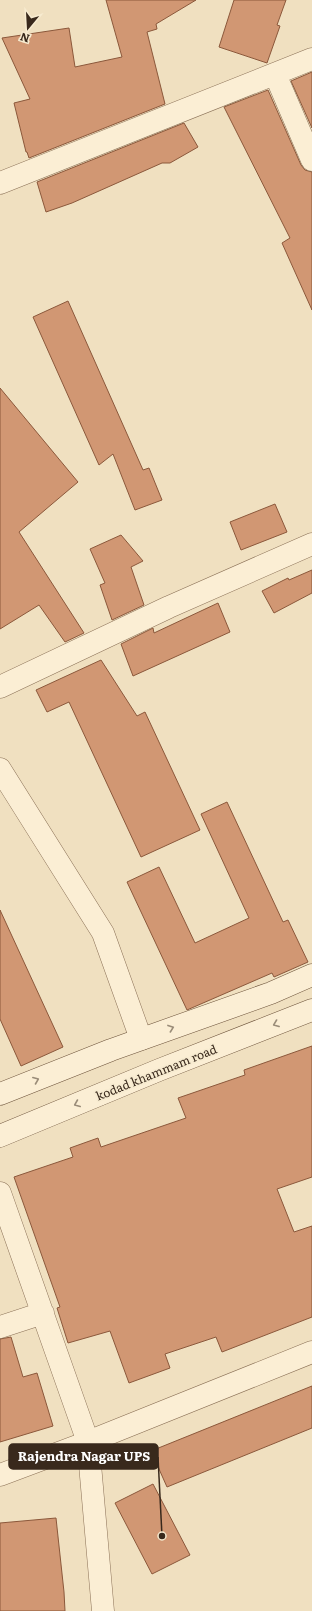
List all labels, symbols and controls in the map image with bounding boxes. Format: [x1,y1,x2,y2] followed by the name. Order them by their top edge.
[8,8,48,48] north arrow
[18,29,31,47] text: N
[272,1020,279,1028] one-way arrow
[167,1025,174,1033] one-way arrow
[93,1039,220,1105] street label: kodad khammam road
[33,1076,40,1084] one-way arrow
[74,1099,82,1107] one-way arrow
[9,1444,158,1469] callout: Rajendra Nagar UPS
[18,1446,150,1465] text: Rajendra Nagar UPS

